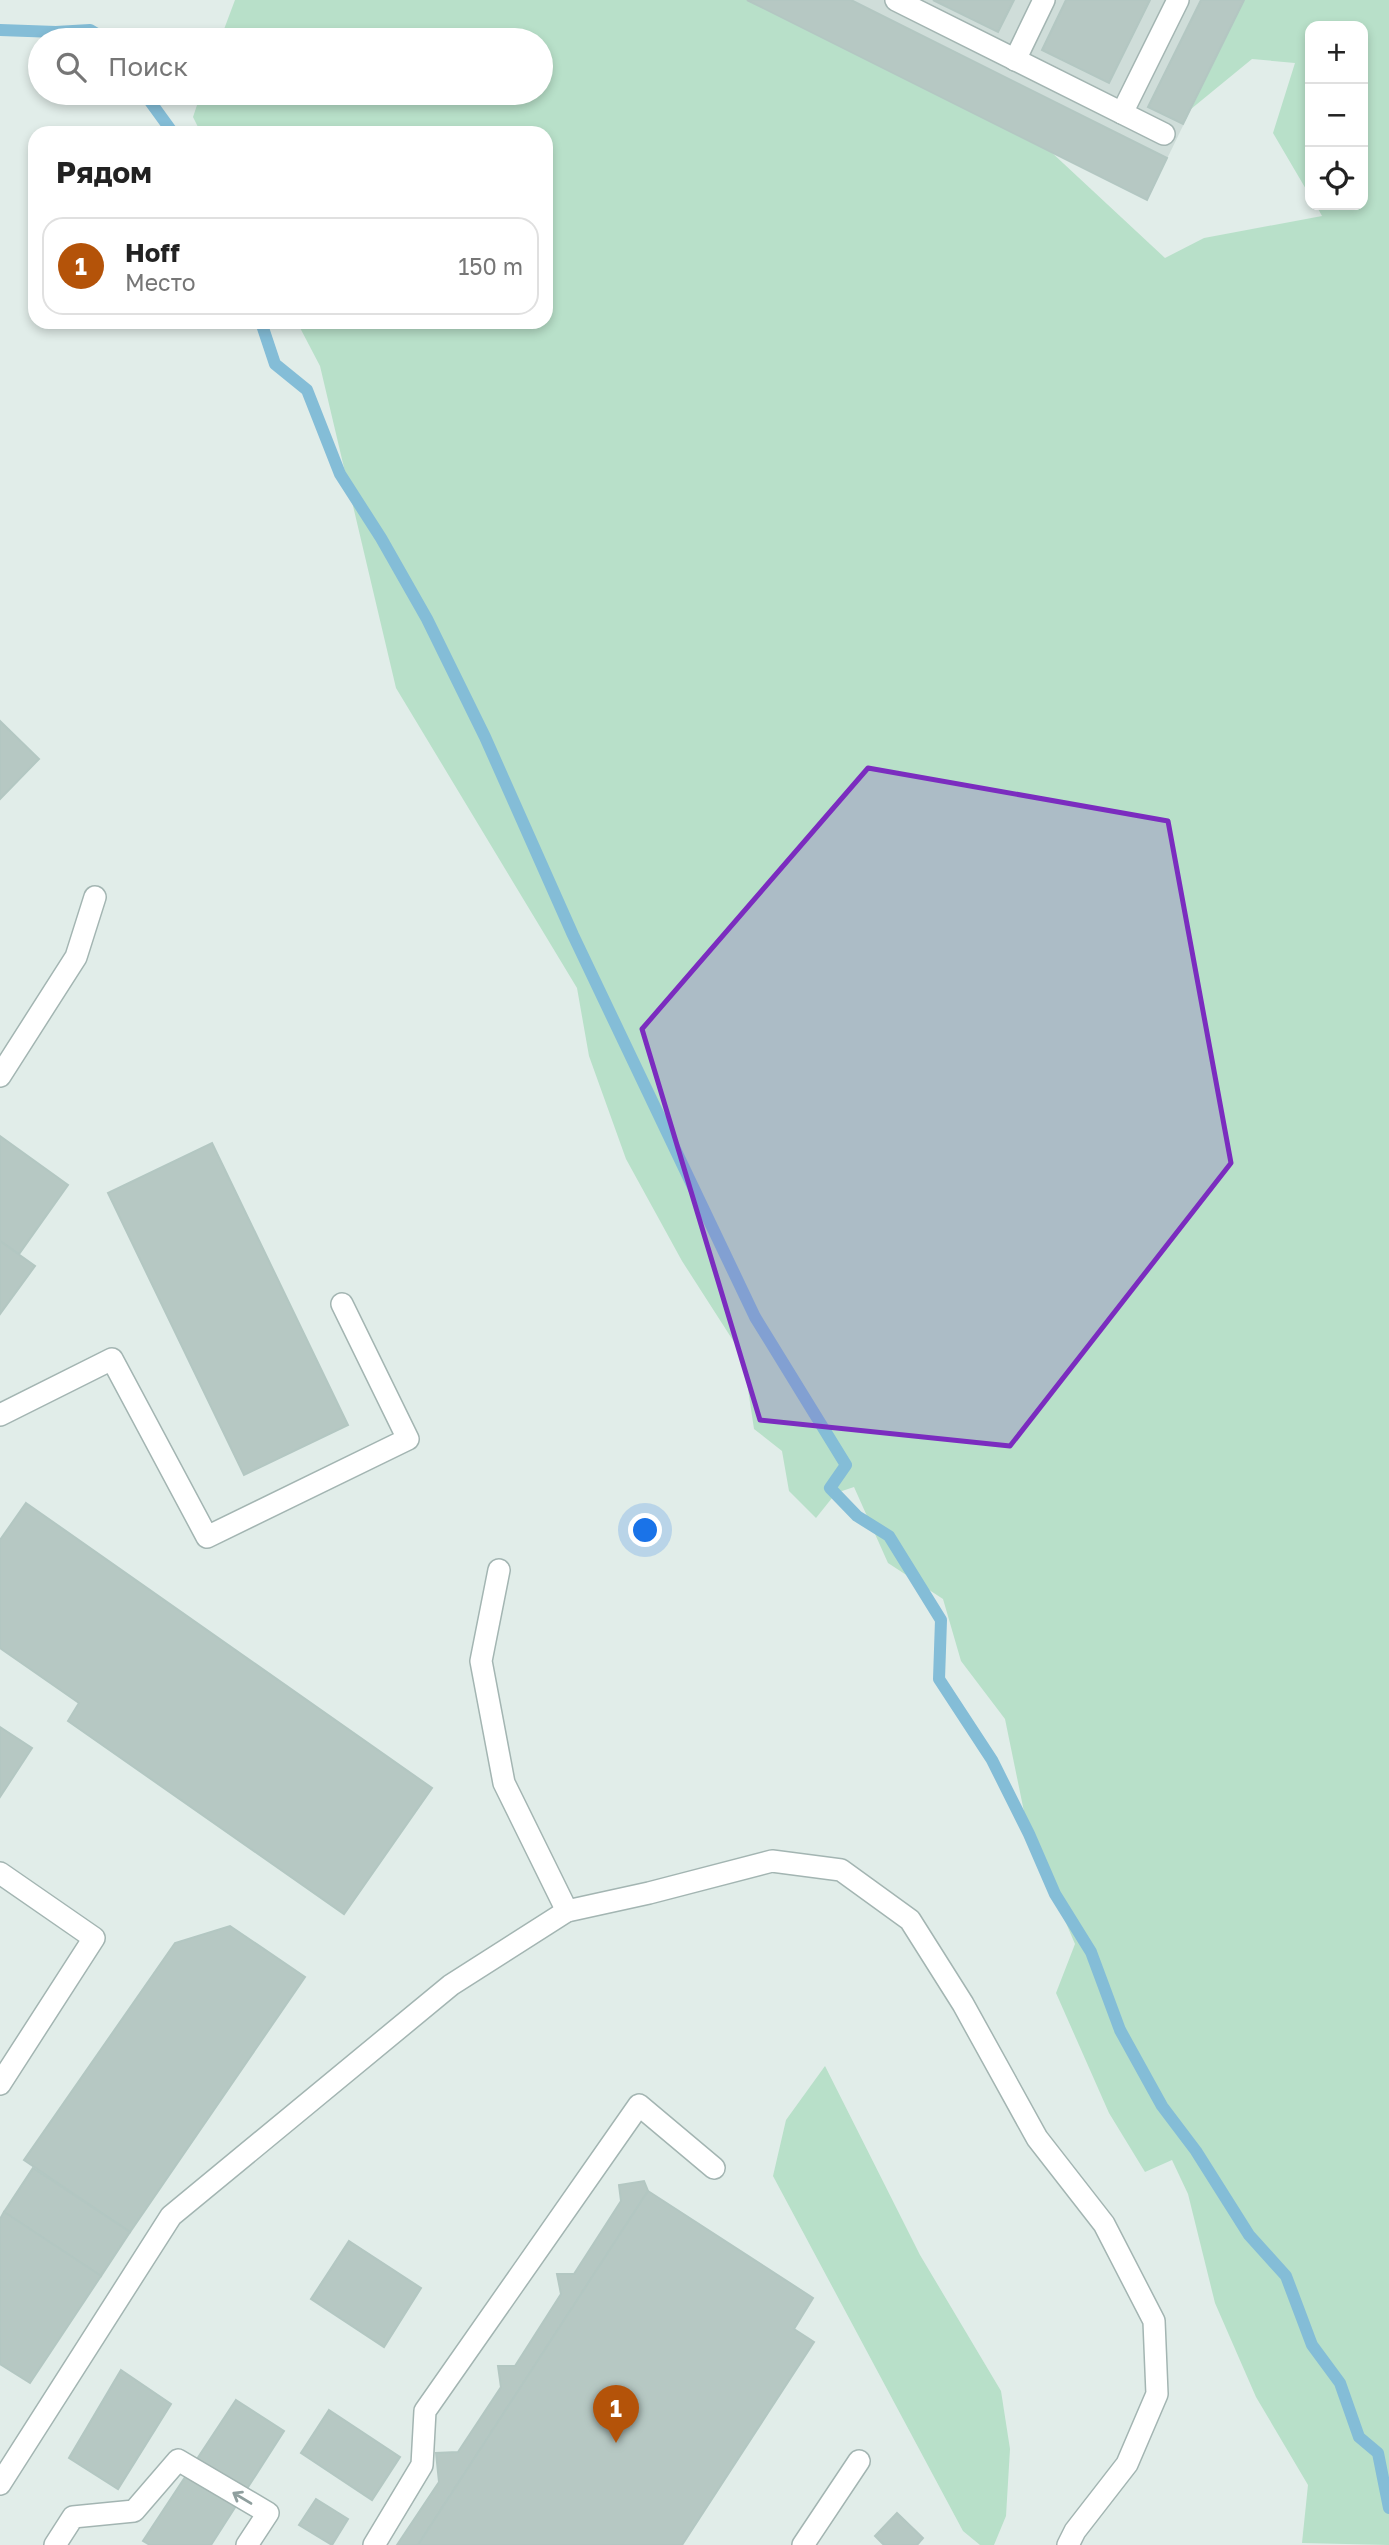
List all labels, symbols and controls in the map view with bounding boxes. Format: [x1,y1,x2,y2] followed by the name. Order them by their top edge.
[1305,21,1368,210] map controls
[1305,21,1368,84] button: +
[28,28,553,105] search box
[52,48,90,86] icon: search
[108,51,188,82] text: Поиск
[1305,84,1368,147] button: −
[1305,147,1368,210] button: locate
[56,154,152,190] text: Рядом
[125,237,180,268] text: Hoff
[75,252,87,280] text: 1
[458,252,523,280] text: 150 m
[125,268,196,296] text: Место
[628,1513,662,1547] your location
[593,2385,639,2443] pin: 1
[232,2490,252,2504] one-way arrow

